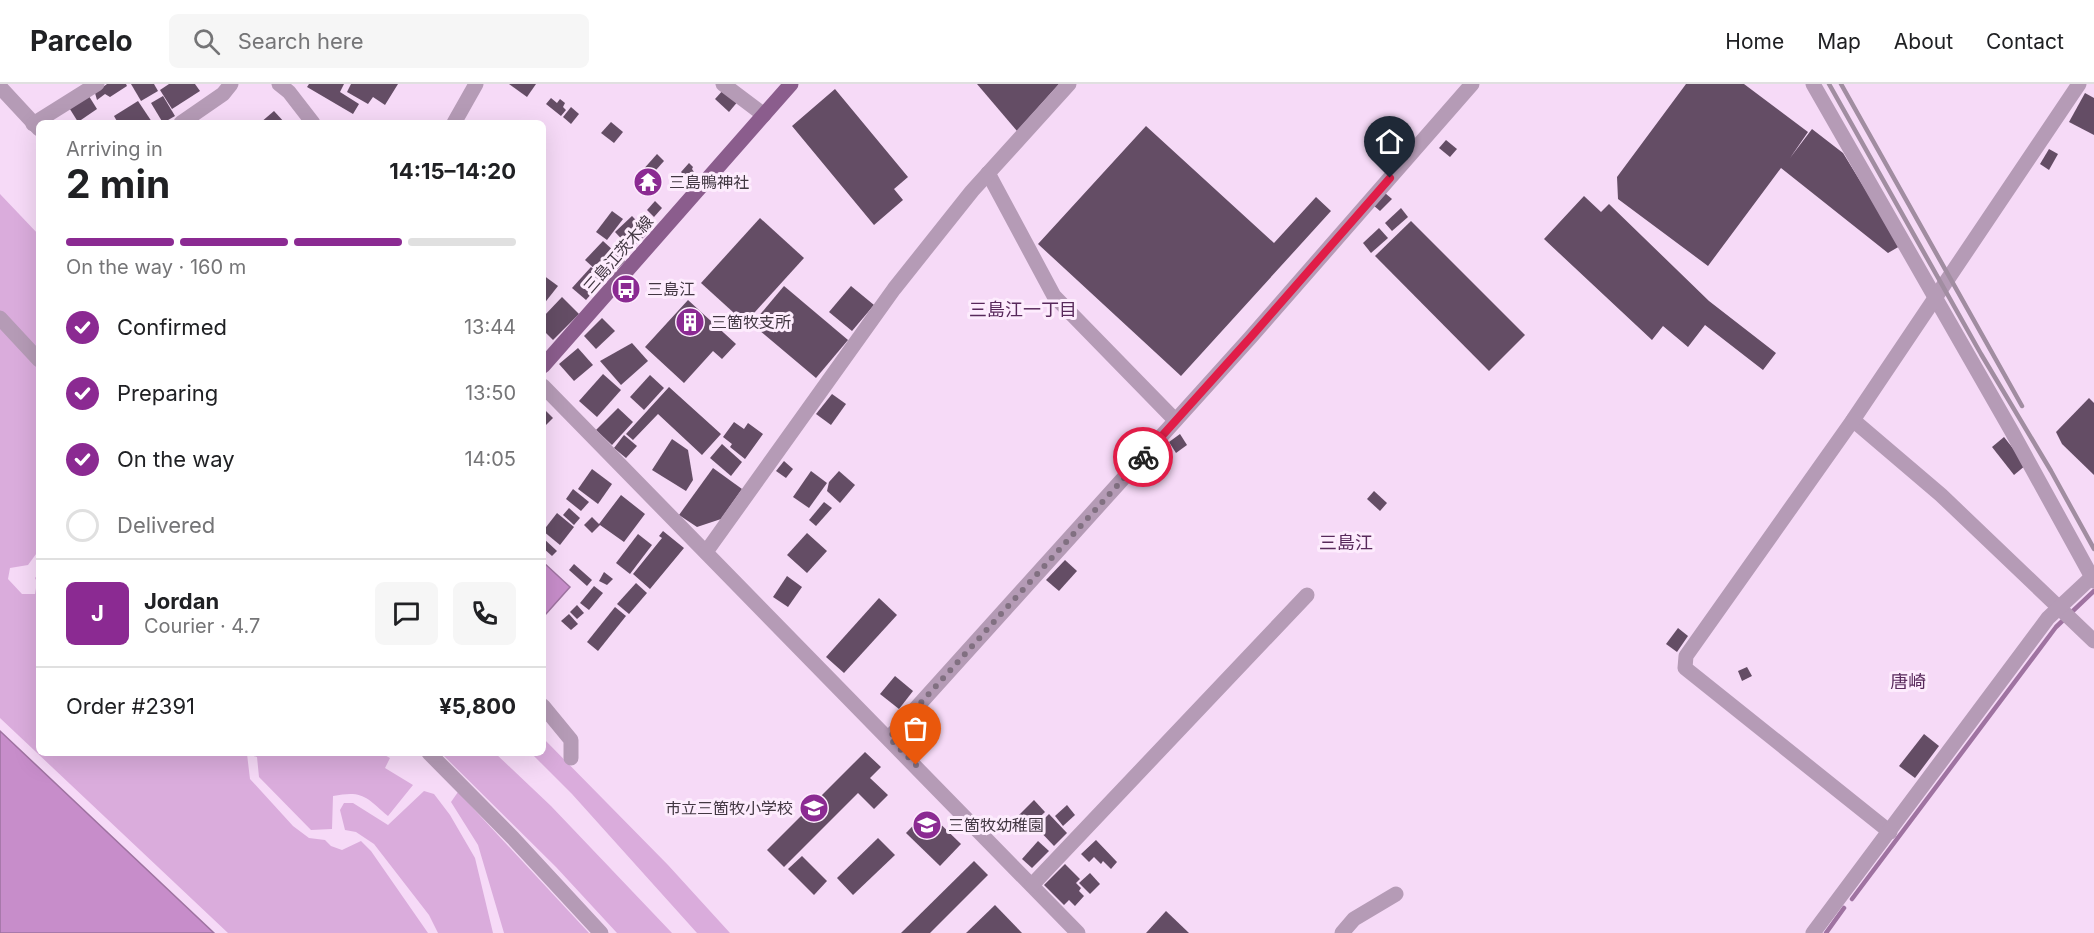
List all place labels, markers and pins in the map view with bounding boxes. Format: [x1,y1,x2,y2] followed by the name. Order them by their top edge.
[1364,116,1415,178] pin
[632,166,664,198] temple icon: 三島鴨神社
[669,172,749,192] place label: 三島鴨神社
[610,273,642,305] bus stop icon: 三島江
[647,279,695,299] place label: 三島江
[674,306,706,338] building icon: 三箇牧支所
[711,312,791,332] place label: 三箇牧支所
[890,703,941,765] pin
[798,792,830,824] school or university icon: 市立三箇牧小学校
[665,798,793,818] place label: 市立三箇牧小学校
[911,809,943,841] school or university icon: 三箇牧幼稚園
[948,815,1044,835] place label: 三箇牧幼稚園

